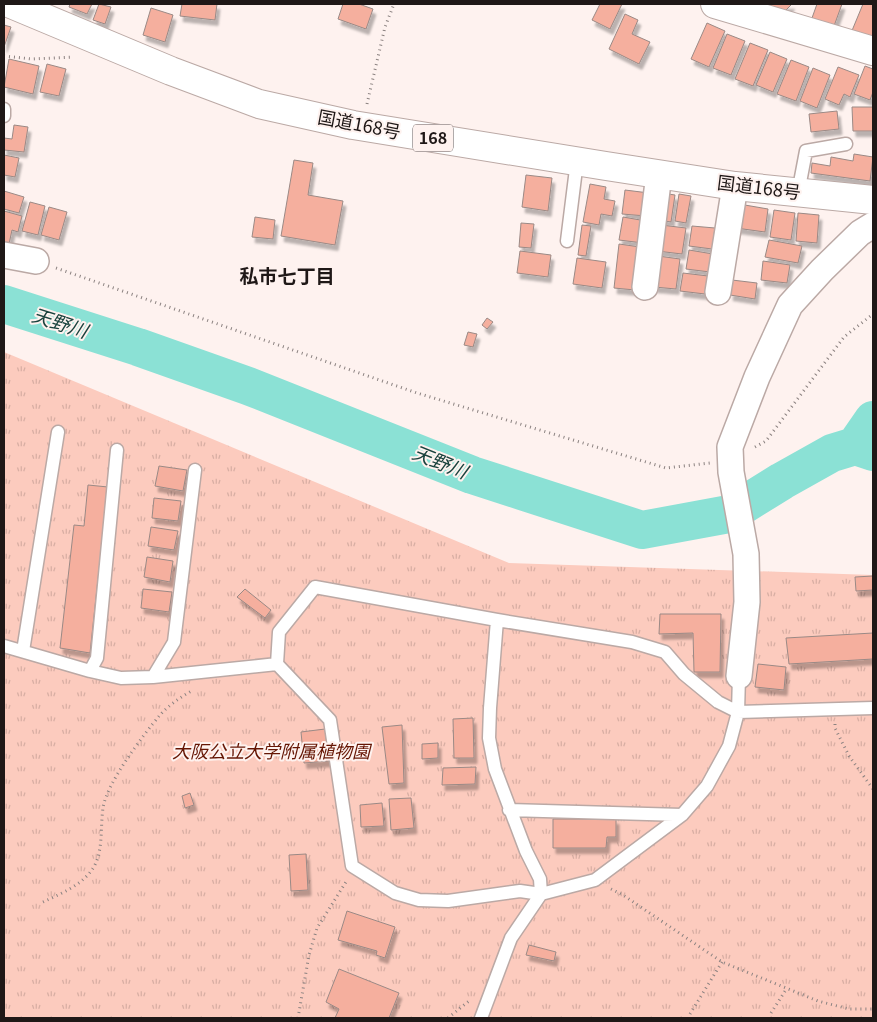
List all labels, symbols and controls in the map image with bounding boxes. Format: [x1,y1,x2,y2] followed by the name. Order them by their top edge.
[316,102,403,144] street label: 国道168号
[413,125,453,152] road number: 168
[716,168,803,204] street label: 国道168号
[239,261,335,288] district label: 私市七丁目
[29,300,94,344] water label: 天野川
[409,437,474,485] water label: 天野川
[172,737,373,763] park label: 大阪公立大学附属植物園

